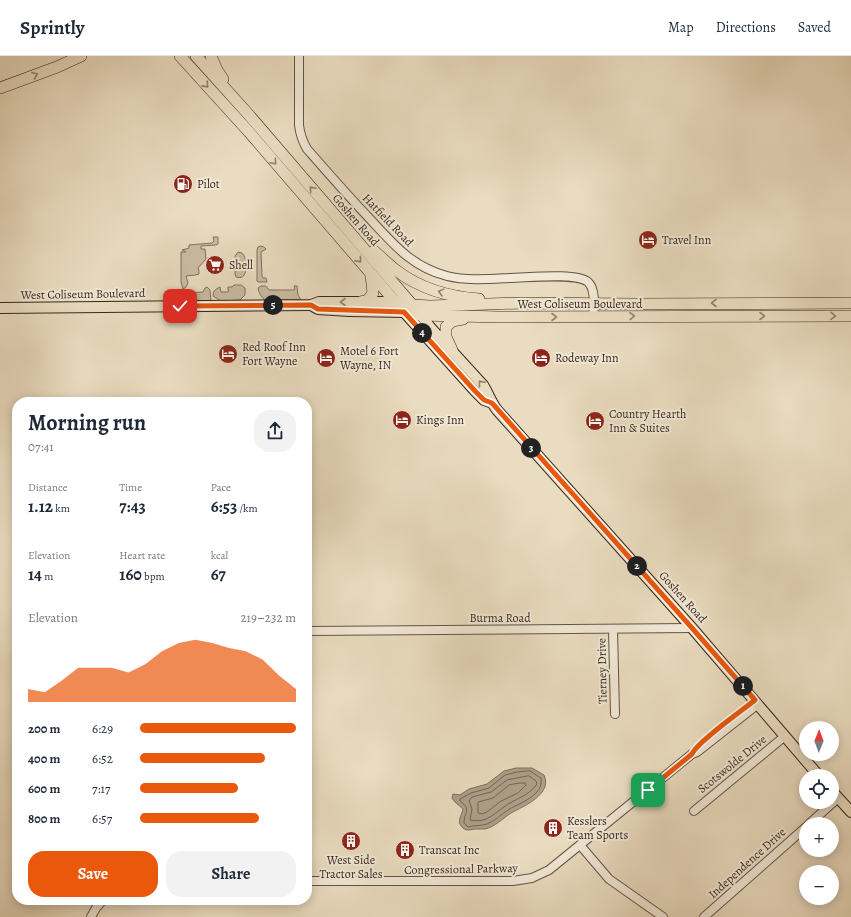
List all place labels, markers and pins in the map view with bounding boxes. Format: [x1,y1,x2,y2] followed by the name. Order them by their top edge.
[172,173,194,195] fuel station icon: Pilot
[197,176,220,192] place label: Pilot
[637,229,659,251] hotel icon: Travel Inn
[662,232,712,248] place label: Travel Inn
[204,254,226,276] supermarket icon: Shell
[229,257,253,273] place label: Shell
[163,289,197,323] pin
[263,295,283,315] pin: 5
[412,323,432,343] pin: 4
[242,339,306,369] place label: Red Roof Inn Fort Wayne
[217,343,239,365] hotel icon: Red Roof Inn Fort Wayne
[339,343,399,373] place label: Motel 6 Fort Wayne, IN
[315,347,337,369] hotel icon: Motel 6 Fort Wayne, IN
[530,347,552,369] hotel icon: Rodeway Inn
[555,350,619,366] place label: Rodeway Inn
[609,406,687,436] place label: Country Hearth Inn & Suites
[391,409,413,431] hotel icon: Kings Inn
[584,410,606,432] hotel icon: Country Hearth Inn & Suites
[416,412,464,428] place label: Kings Inn
[521,438,541,458] pin: 3
[627,556,647,576] pin: 2
[733,676,753,696] pin: 1
[631,773,665,807] pin
[567,813,628,843] place label: Kesslers Team Sports
[542,817,564,839] building icon: Kesslers Team Sports
[340,830,362,852] building icon: West Side Tractor Sales
[394,839,416,861] building icon: Transcat Inc
[419,842,479,858] place label: Transcat Inc
[319,852,383,882] place label: West Side Tractor Sales

